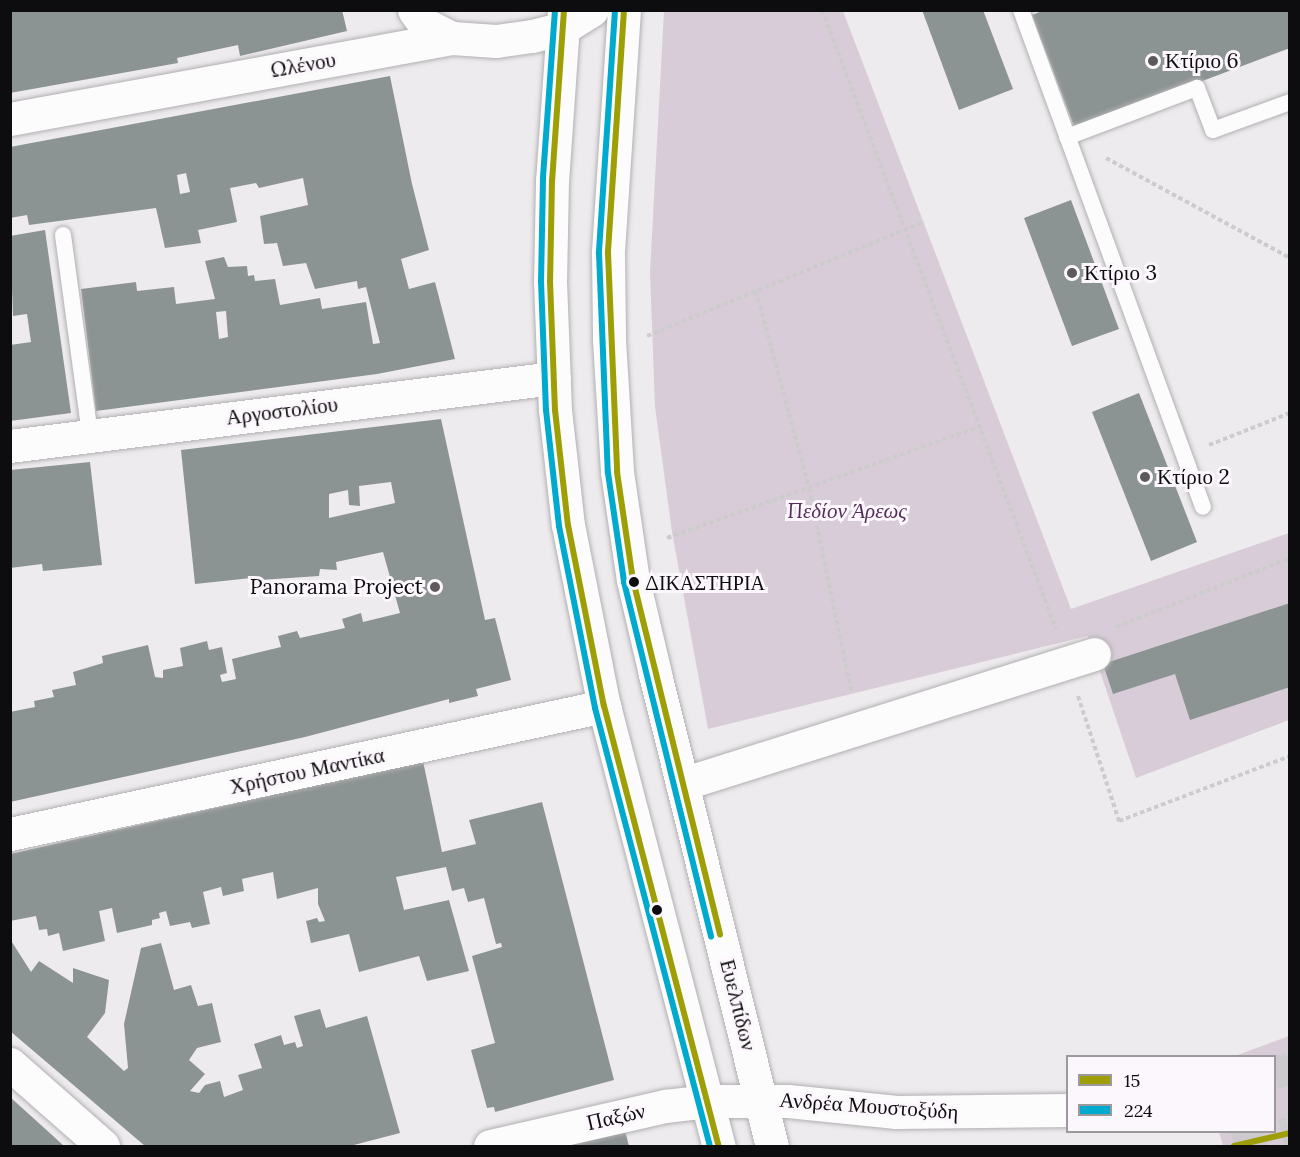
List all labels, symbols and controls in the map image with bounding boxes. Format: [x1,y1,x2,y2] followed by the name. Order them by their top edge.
[268,47,338,83] street label: Ωλένου
[1165,48,1239,74] place label: Κτίριο 6
[1146,54,1160,68] marker: Κτίριο 6
[1084,260,1157,286] place label: Κτίριο 3
[1065,266,1079,280] marker: Κτίριο 3
[225,392,339,430] street label: Αργοστολίου
[1157,464,1230,490] place label: Κτίριο 2
[1138,470,1152,484] marker: Κτίριο 2
[787,498,907,524] park label: Πεδίον Άρεως
[645,570,765,594] place label: ΔΙΚΑΣΤΗΡΙΑ
[250,574,423,600] place label: Panorama Project
[628,576,640,588] marker: ΔΙΚΑΣΤΗΡΙΑ
[428,580,442,594] marker: Panorama Project
[227,742,387,800] street label: Χρήστου Μαντίκα
[651,904,663,916] unlabelled marker
[714,957,762,1053] street label: Ευελπίδων
[1066,1055,1276,1133] legend
[1124,1069,1140,1092] text: 15
[779,1087,959,1125] street label: Ανδρέα Μουστοξύδη
[584,1098,648,1136] street label: Παξών
[1124,1099,1153,1122] text: 224

